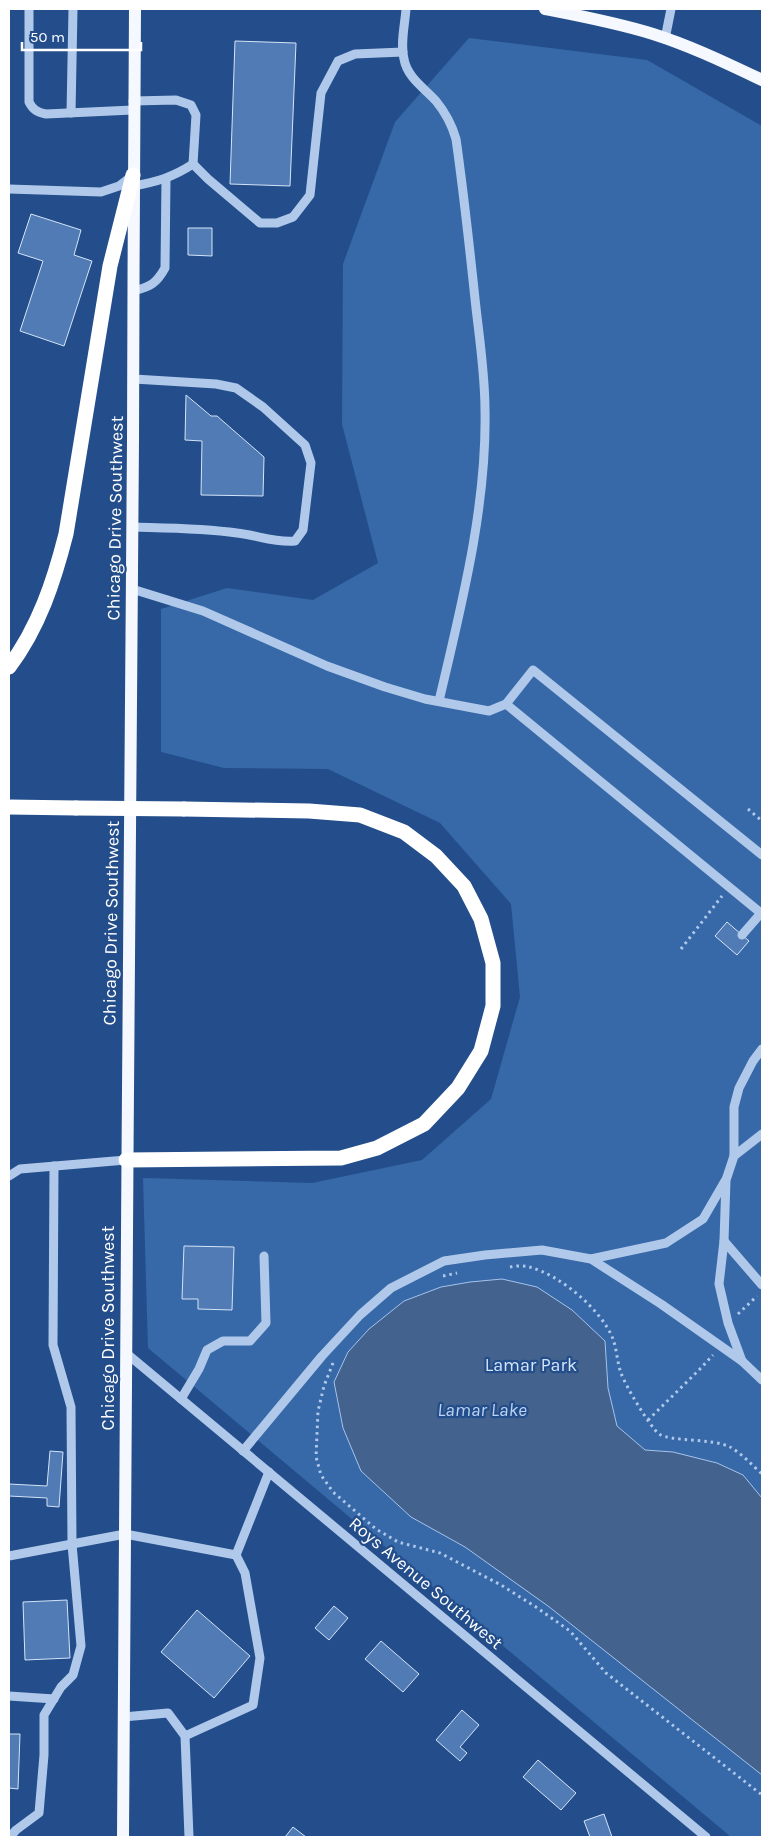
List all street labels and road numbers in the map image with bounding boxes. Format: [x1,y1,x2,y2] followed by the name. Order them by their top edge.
[102,415,128,621] street label: Chicago Drive Southwest
[98,820,124,1026] street label: Chicago Drive Southwest
[97,1225,119,1430] street label: Chicago Drive Southwest
[345,1512,508,1654] street label: Roys Avenue Southwest

